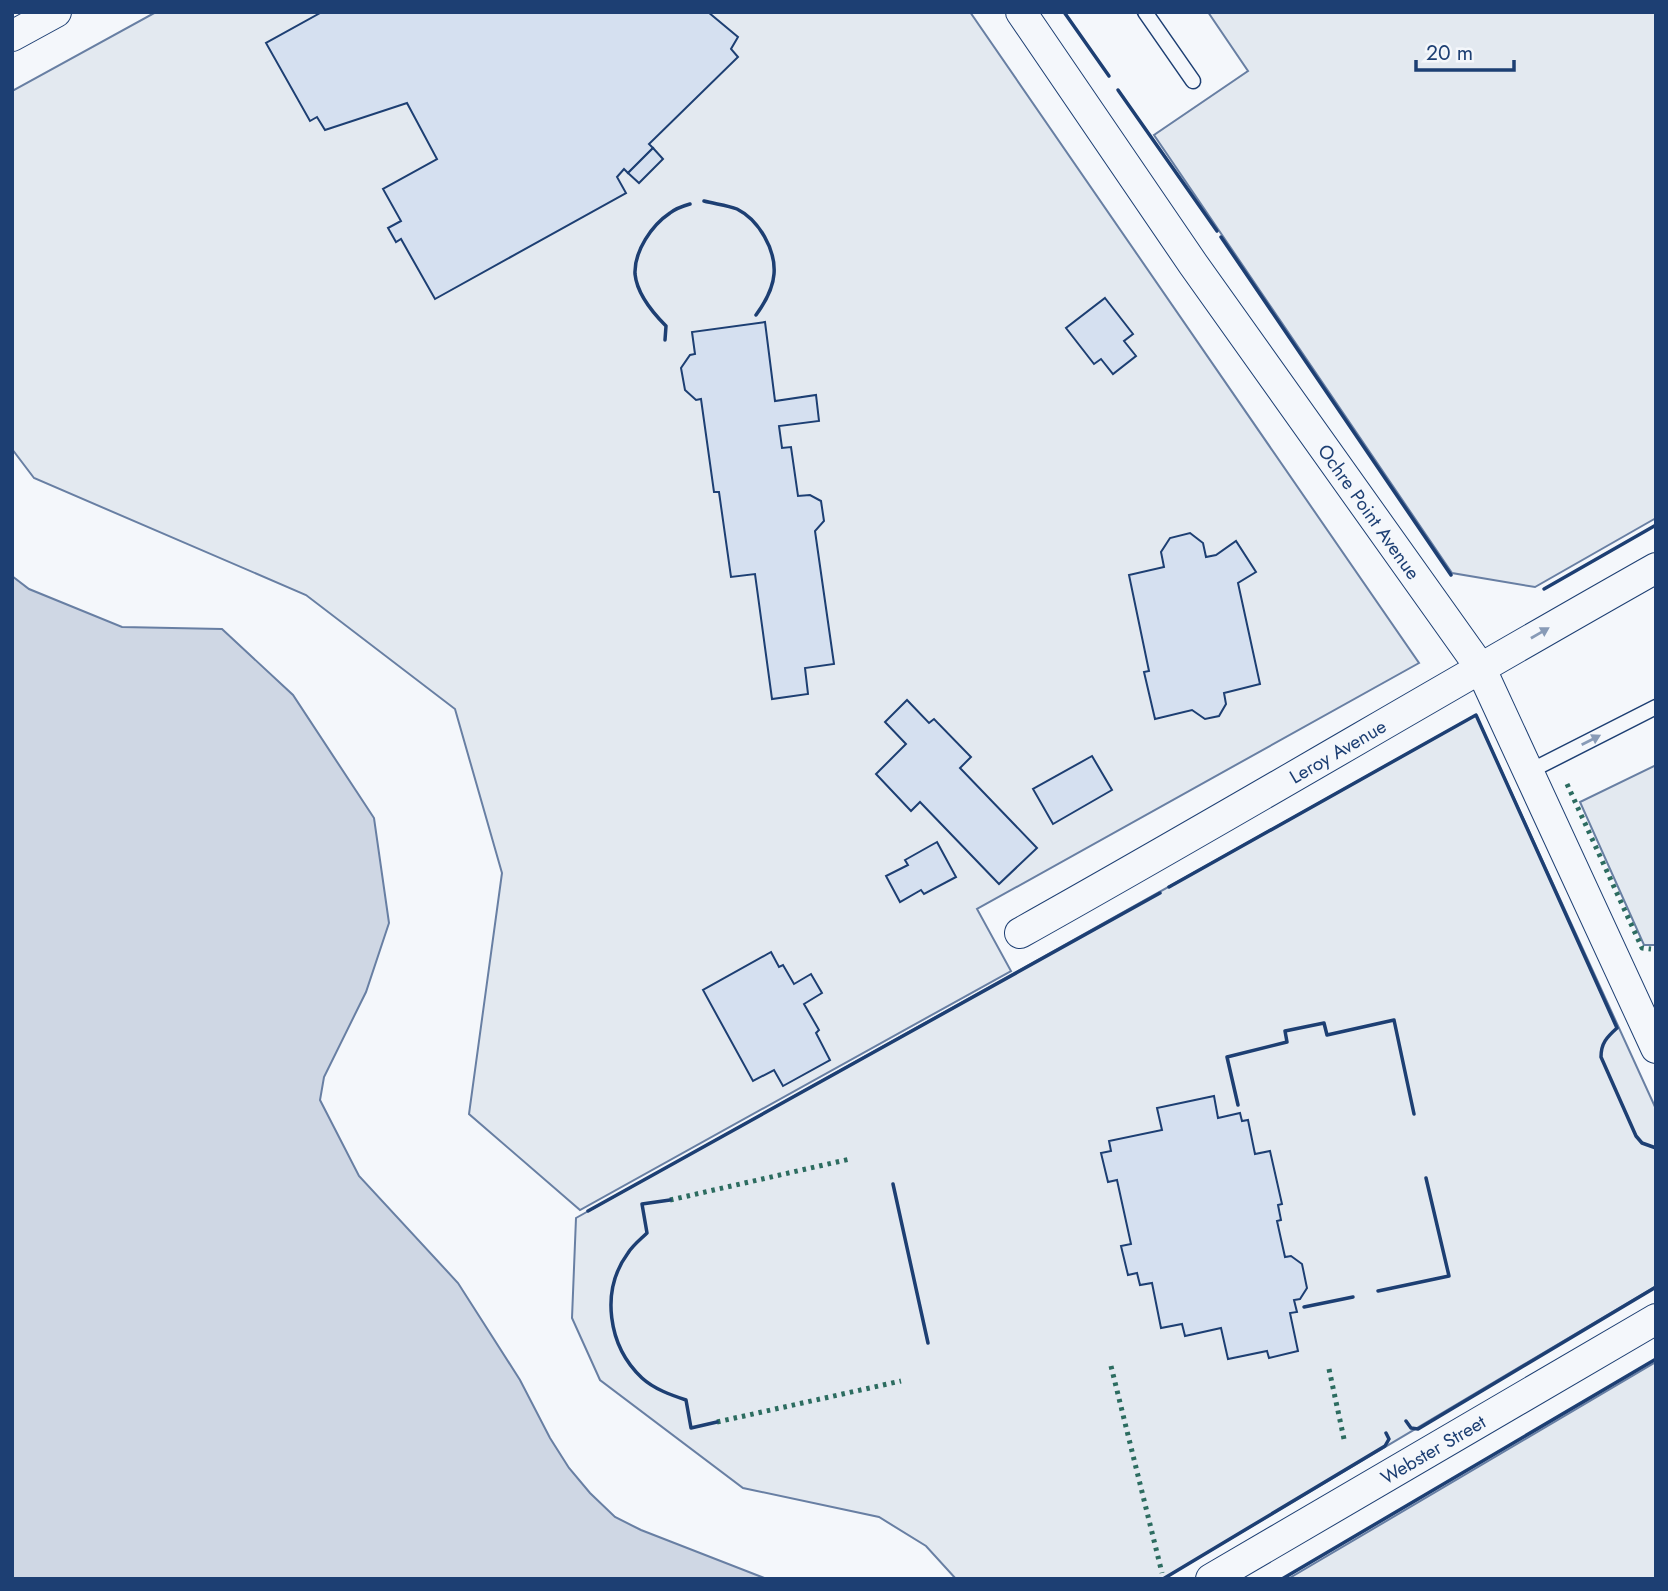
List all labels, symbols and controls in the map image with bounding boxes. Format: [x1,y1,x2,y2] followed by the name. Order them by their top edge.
[1416,28,1514,72] scale bar
[1426,38,1473,68] text: 20 m
[1311,439,1427,585] street label: Ochre Point Avenue
[1530,627,1549,639] one-way arrow
[1284,713,1392,790] street label: Leroy Avenue
[1581,734,1601,745] one-way arrow
[1376,1408,1491,1491] street label: Webster Street

